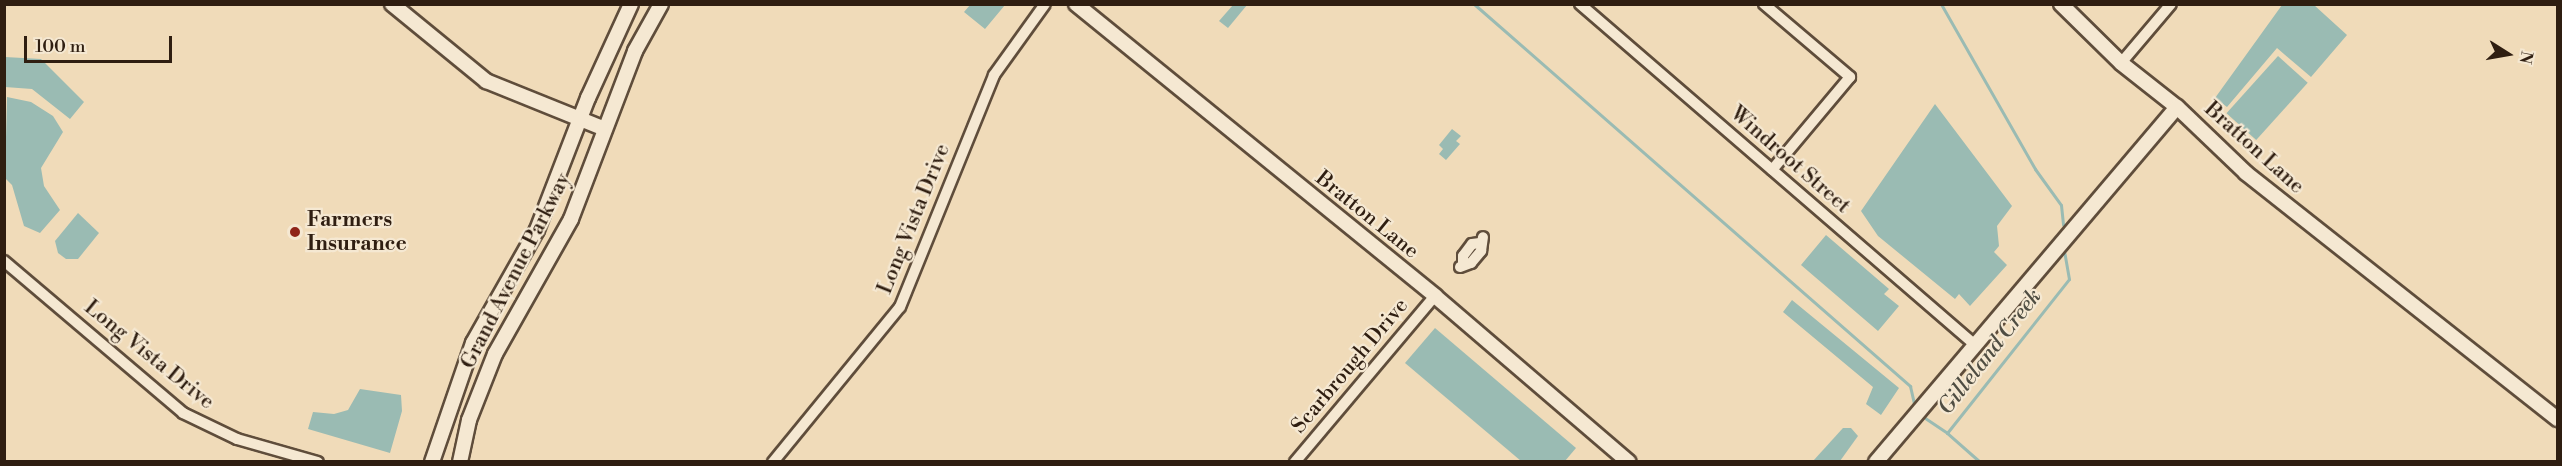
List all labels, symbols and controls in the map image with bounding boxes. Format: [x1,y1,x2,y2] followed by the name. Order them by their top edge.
[27,24,176,62] scale bar
[2478,24,2538,84] north arrow
[35,35,86,58] text: 100 m
[2515,49,2537,66] text: N
[2199,97,2309,199] street label: Bratton Lane
[1725,101,1855,219] street label: Windroot Street
[872,140,956,298] street label: Long Vista Drive
[1310,166,1424,264] street label: Bratton Lane
[456,169,576,373] street label: Grand Avenue Parkway
[307,207,407,257] place label: Farmers Insurance
[288,225,302,239] marker: Farmers Insurance
[1933,284,2047,420] water label: Gilleland Creek
[1286,294,1414,438] street label: Scarbrough Drive
[79,295,219,415] street label: Long Vista Drive

